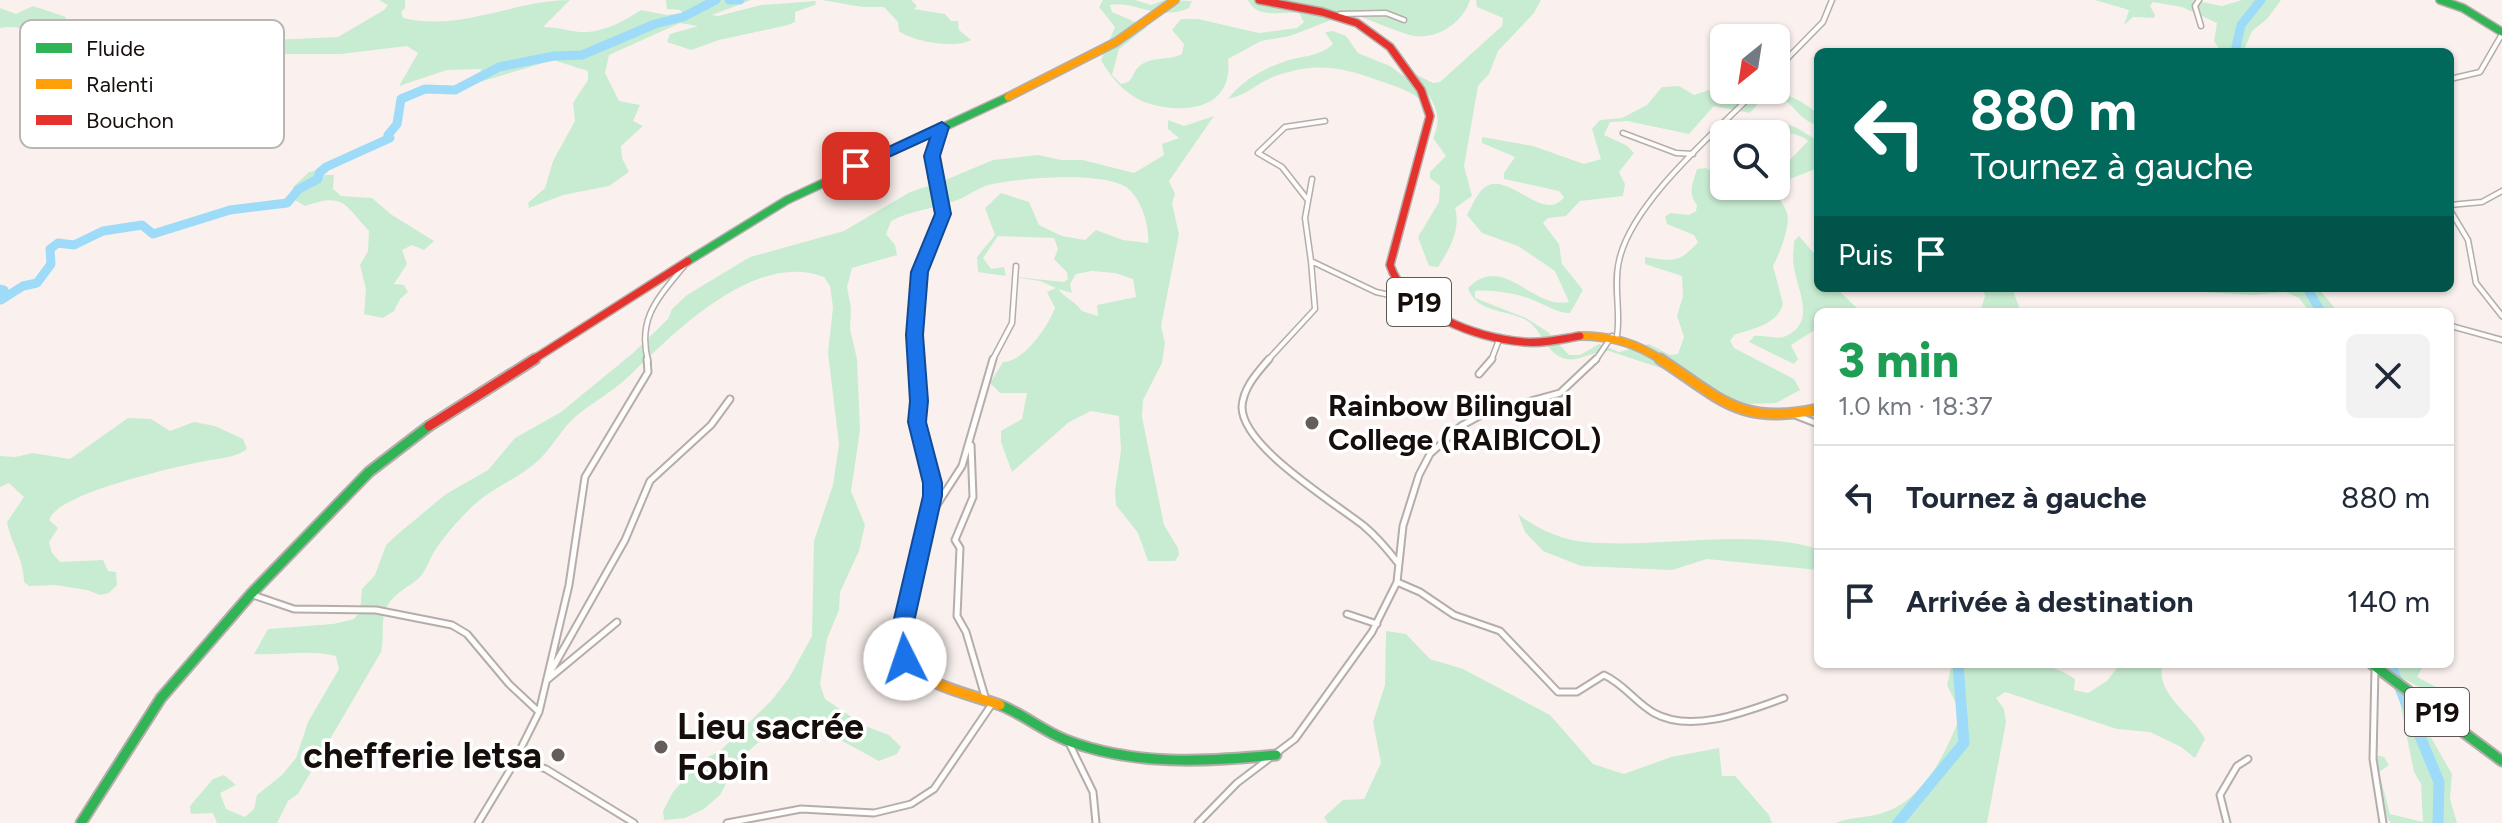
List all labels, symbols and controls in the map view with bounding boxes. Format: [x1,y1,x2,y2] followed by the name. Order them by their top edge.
[20,20,284,148] legend
[1710,24,1790,104] north arrow
[1710,24,1790,200] map controls
[86,35,145,62] text: Fluide
[86,71,154,98] text: Ralenti
[1970,77,2137,144] text: 880 m
[1838,80,1942,184] icon: left
[86,107,174,134] text: Bouchon
[1710,120,1790,200] button: search
[822,132,890,200] pin
[834,144,878,188] icon: arrive
[1970,145,2253,188] text: Tournez à gauche
[1909,232,1953,276] icon: arrive
[1838,236,1893,273] text: Puis
[1387,278,1451,326] road number: P19
[1838,331,1959,389] text: 3 min
[2346,334,2430,418] button: close
[1328,387,1601,458] place label: Rainbow Bilingual College (RAIBICOL)
[1838,390,1993,422] text: 1.0 km · 18:37
[1303,414,1321,432] marker: Rainbow Bilingual College (RAIBICOL)
[1838,475,1882,519] icon: left
[1906,479,2147,516] text: Tournez à gauche
[2341,479,2430,516] text: 880 m
[1838,579,1882,623] icon: arrive
[1906,583,2193,620] text: Arrivée à destination
[2347,583,2430,620] text: 140 m
[863,617,947,701] position arrow
[2405,688,2469,736] road number: P19
[677,705,864,789] place label: Lieu sacrée Fobin
[303,734,542,777] place label: chefferie letsa
[652,738,670,756] marker: Lieu sacrée Fobin
[549,746,567,764] marker: chefferie letsa

